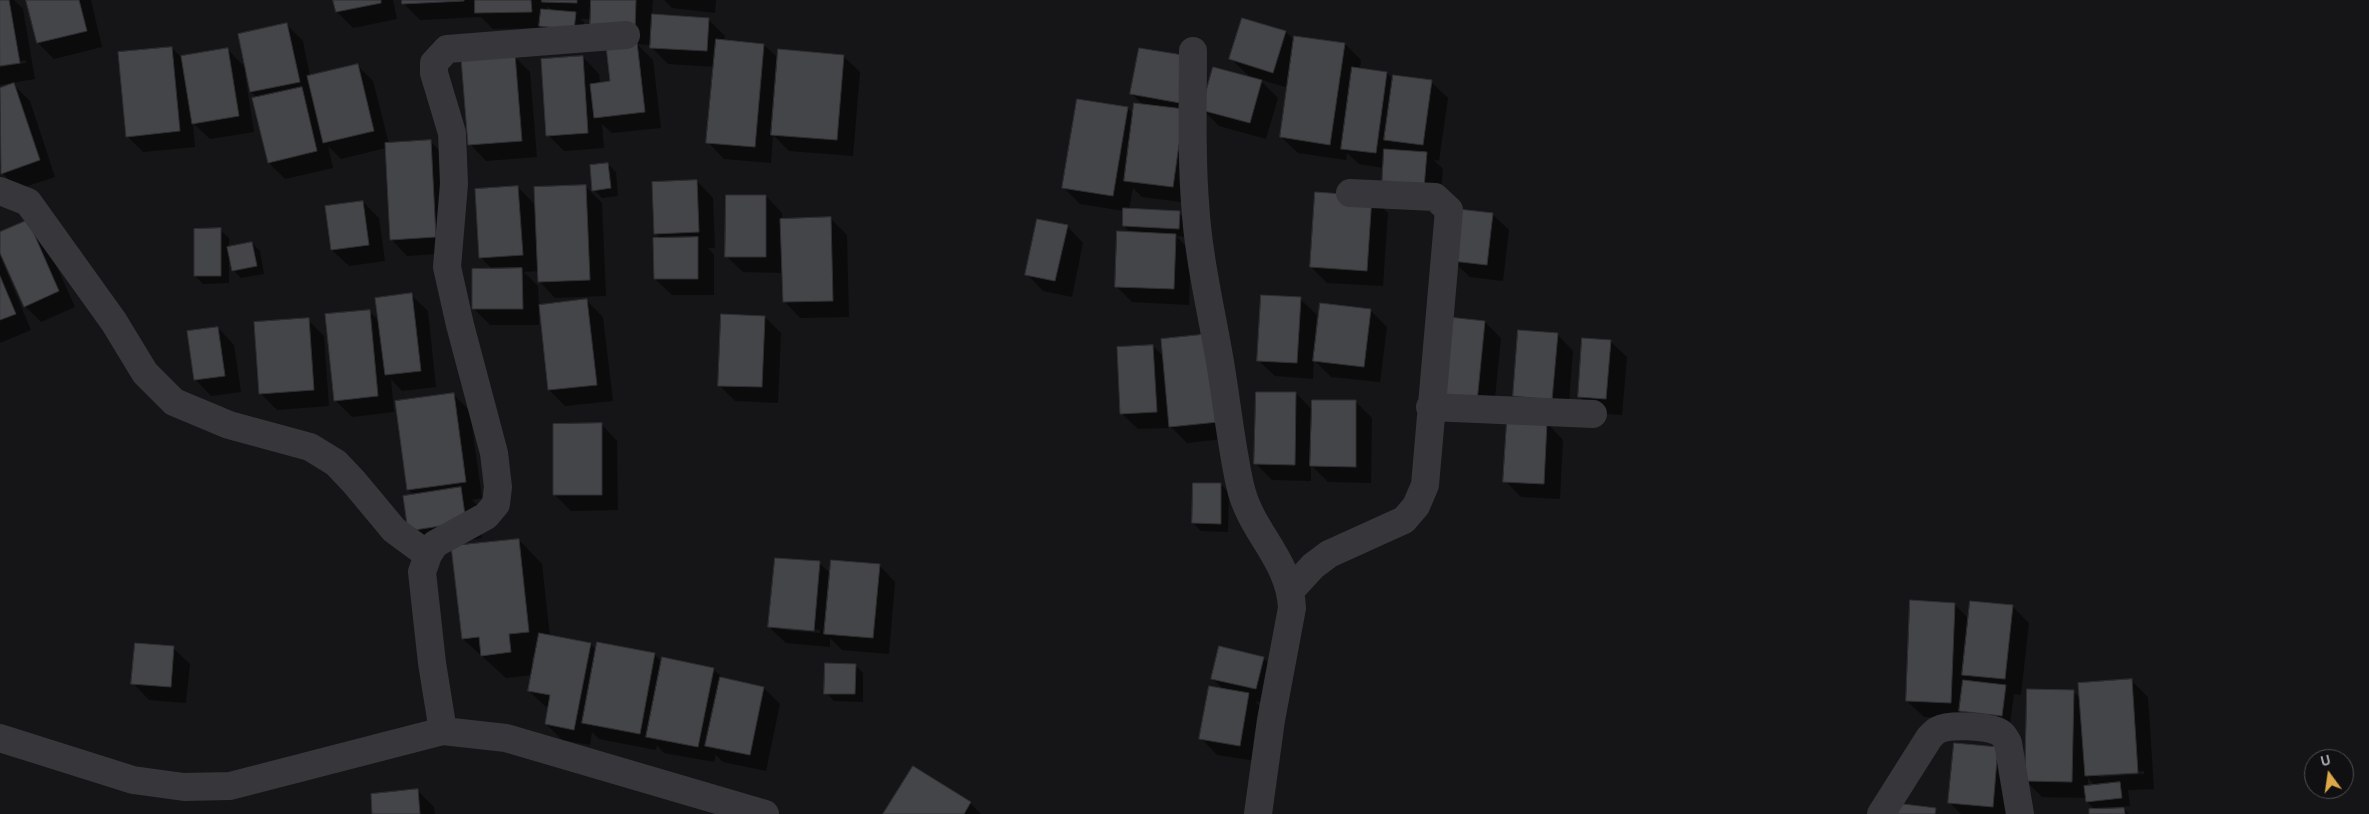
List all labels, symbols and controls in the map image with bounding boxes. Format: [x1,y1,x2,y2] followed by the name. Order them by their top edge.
[2304,749,2354,799] north arrow
[2319,751,2332,769] text: U

